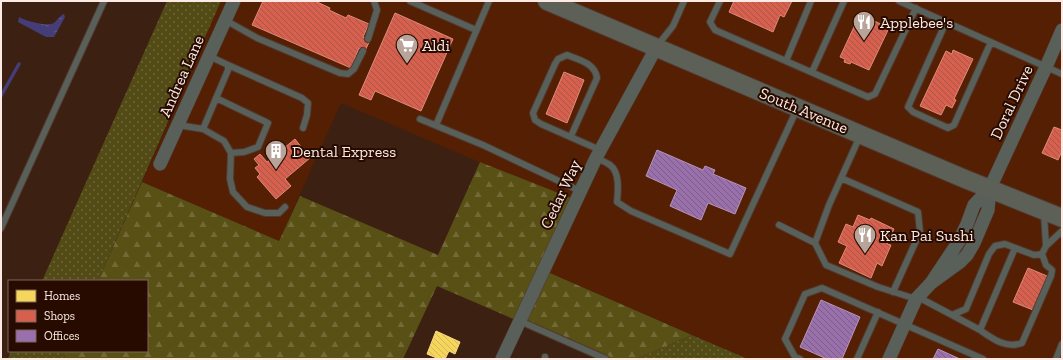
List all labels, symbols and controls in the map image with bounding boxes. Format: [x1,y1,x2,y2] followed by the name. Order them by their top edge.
[851,9,877,42] restaurant icon: Applebee's
[880,13,953,32] place label: Applebee's
[394,32,420,65] supermarket icon: Aldi
[155,33,208,120] street label: Andrea Lane
[422,36,450,55] place label: Aldi
[986,62,1037,142] street label: Doral Drive
[757,83,851,138] street label: South Avenue
[263,138,289,171] building icon: Dental Express
[292,142,396,161] place label: Dental Express
[536,156,585,232] street label: Cedar Way
[852,222,878,255] restaurant icon: Kan Pai Sushi
[880,226,974,245] place label: Kan Pai Sushi
[8,280,148,352] legend
[44,289,80,303] text: Homes
[44,309,75,323] text: Shops
[44,329,80,343] text: Offices

